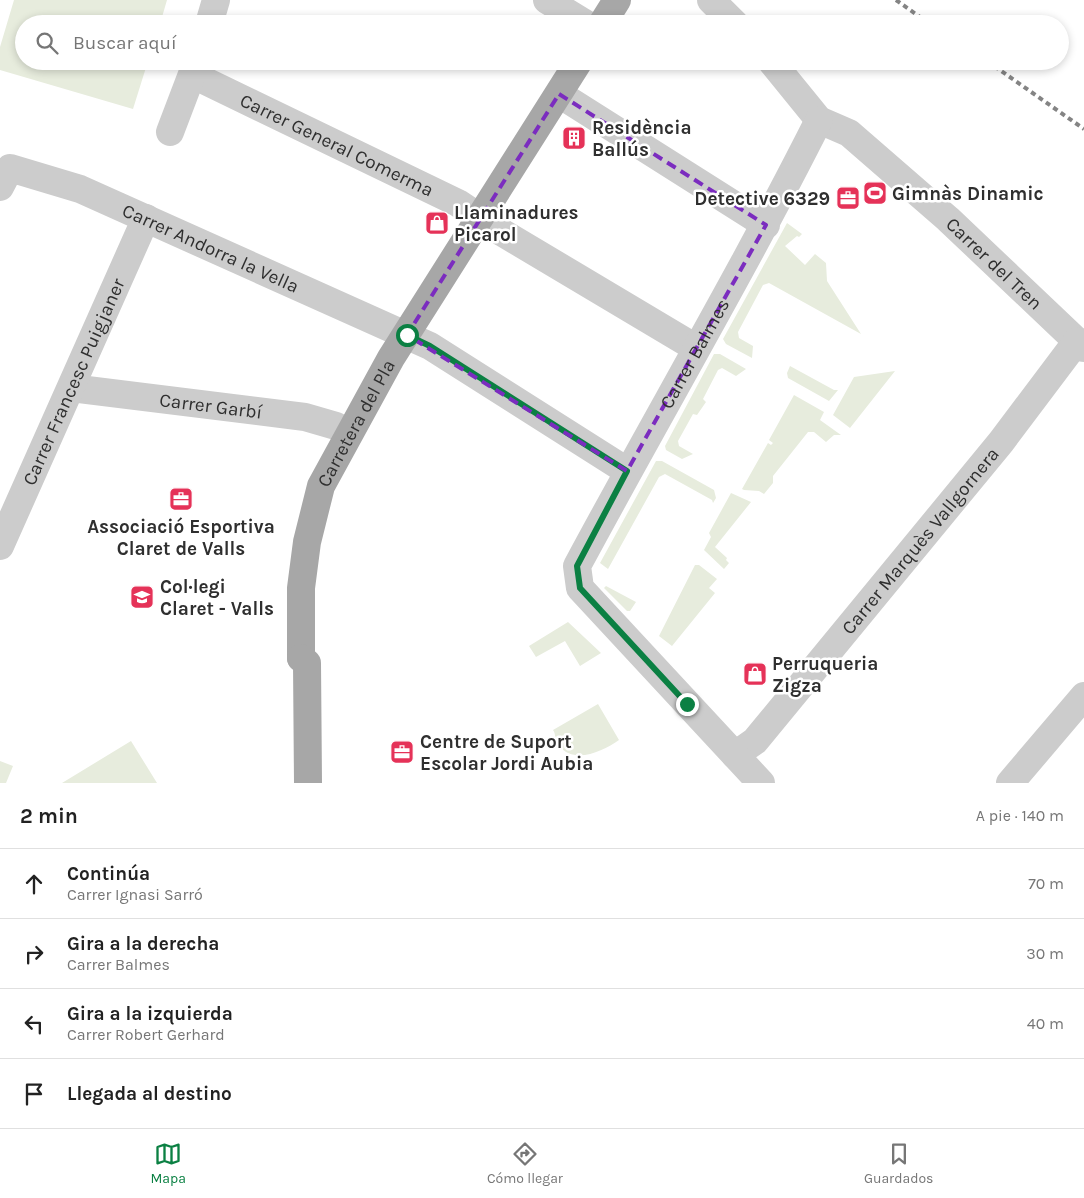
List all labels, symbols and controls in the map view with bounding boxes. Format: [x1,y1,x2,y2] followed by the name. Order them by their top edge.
[15,15,1069,70] search box
[33,29,61,57] icon: search
[73,32,177,54] text: Buscar aquí
[236,89,437,202] street label: Carrer General Comerma
[592,117,692,161] place label: Residència Ballús
[561,125,587,151] building icon: Residència Ballús
[862,180,888,206] sports icon: Gimnàs Dinamic
[892,183,1043,205] place label: Gimnàs Dinamic
[835,185,861,211] office icon: Detective 6329
[694,188,830,210] place label: Detective 6329
[119,199,302,298] street label: Carrer Andorra la Vella
[454,202,579,246] place label: Llaminadures Picarol
[424,210,450,236] shop icon: Llaminadures Picarol
[941,213,1046,315] street label: Carrer del Tren
[18,275,130,489] street label: Carrer Francesc Puigjaner
[656,295,734,413] street label: Carrer Balmes
[396,324,419,347] route start
[313,356,400,491] street label: Carretera del Pla
[158,389,264,424] street label: Carrer Garbí
[837,443,1004,639] street label: Carrer Marquès Vallgornera
[168,486,194,512] office icon: Associació Esportiva Claret de Valls
[87,516,275,560] place label: Associació Esportiva Claret de Valls
[160,576,274,620] place label: Col·legi Claret - Valls
[129,584,155,610] school or university icon: Col·legi Claret - Valls
[772,653,878,697] place label: Perruqueria Zigza
[742,661,768,687] shop icon: Perruqueria Zigza
[676,693,699,716] route end
[420,731,593,775] place label: Centre de Suport Escolar Jordi Aubia
[389,739,415,765] office icon: Centre de Suport Escolar Jordi Aubia
[20,804,78,828] text: 2 min
[976,806,1064,825] text: A pie · 140 m
[67,863,150,885] text: Continúa
[20,870,48,898] icon: ahead
[1028,874,1064,893] text: 70 m
[67,885,203,904] text: Carrer Ignasi Sarró
[67,933,219,955] text: Gira a la derecha
[20,940,48,968] icon: right
[1026,944,1064,963] text: 30 m
[67,955,170,974] text: Carrer Balmes
[67,1003,233,1025] text: Gira a la izquierda
[20,1010,48,1038] icon: left
[1027,1014,1064,1033] text: 40 m
[67,1025,225,1044] text: Carrer Robert Gerhard
[20,1080,48,1108] icon: arrive
[67,1083,232,1105] text: Llegada al destino
[150,1140,186,1187] tab: Mapa
[487,1140,563,1187] tab: Cómo llegar
[864,1140,933,1187] tab: Guardados

